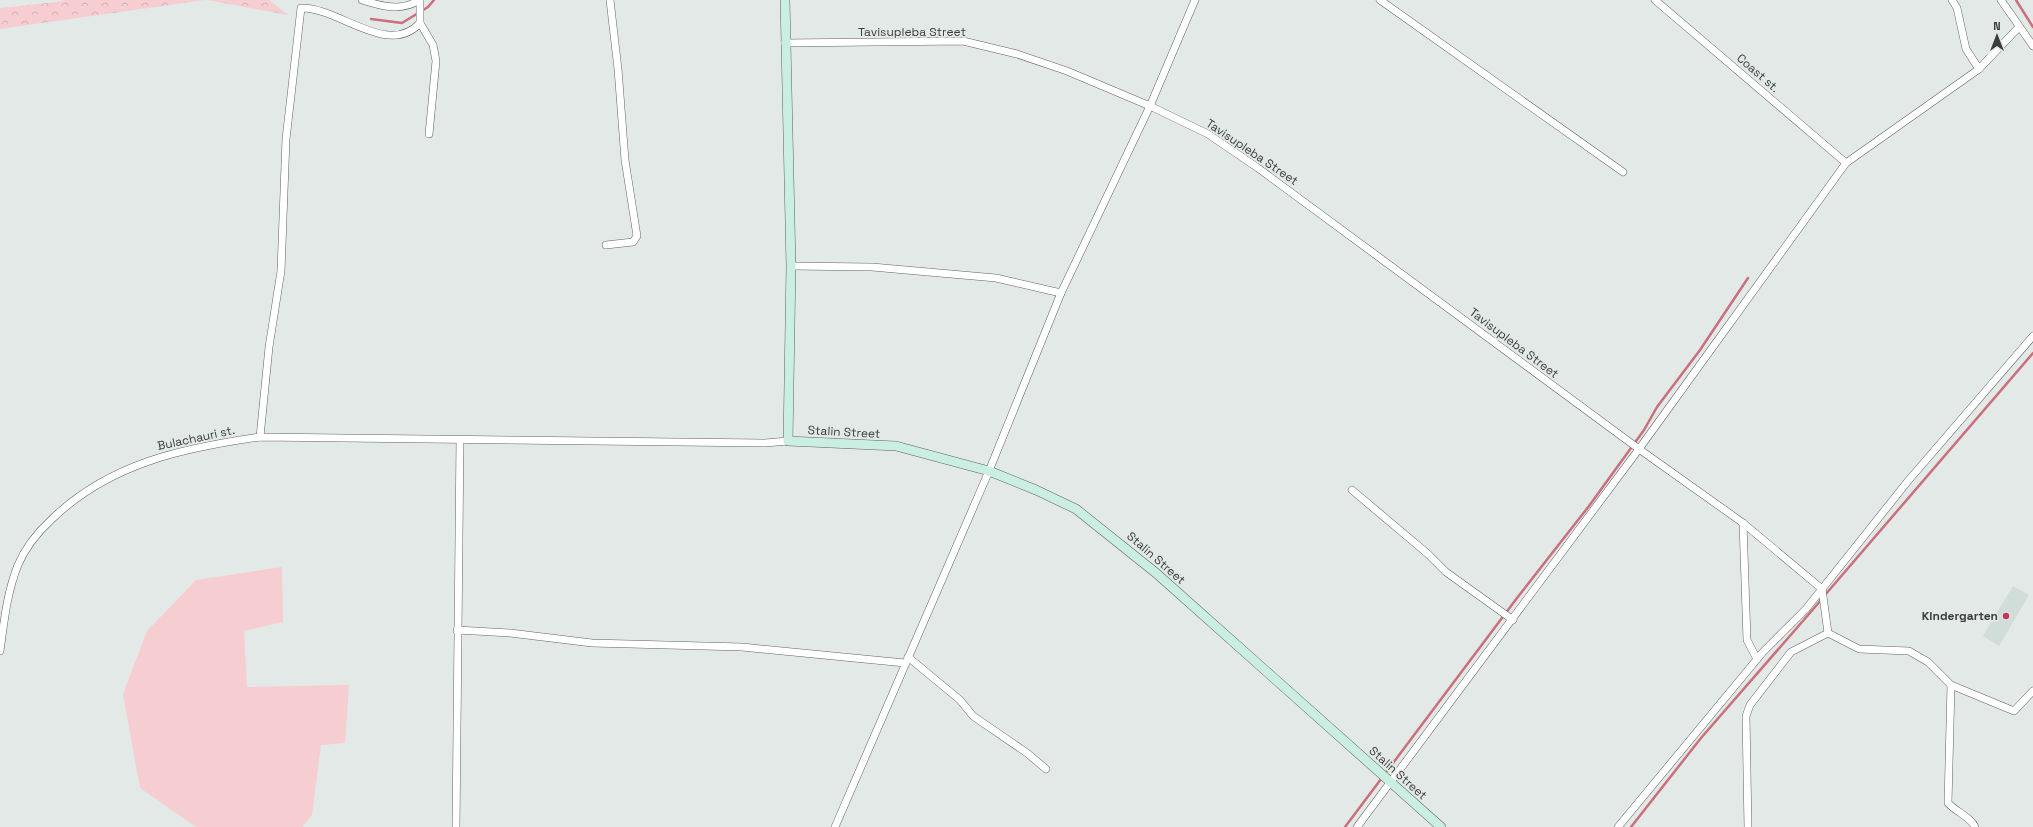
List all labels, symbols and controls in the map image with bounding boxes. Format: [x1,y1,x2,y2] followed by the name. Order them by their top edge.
[1977,16,2017,56] north arrow
[1993,19,2001,33] text: N
[858,24,966,40] street label: Tavisupleba Street
[1733,50,1783,96] street label: Coast st.
[1203,115,1301,189] street label: Tavisupleba Street
[1466,304,1562,382] street label: Tavisupleba Street
[156,422,236,454] street label: Bulachauri st.
[807,422,881,442] street label: Stalin Street
[1123,528,1189,588] street label: Stalin Street
[1922,608,1998,624] place label: Kindergarten
[2001,611,2011,621] marker: Kindergarten
[1366,743,1430,803] street label: Stalin Street

